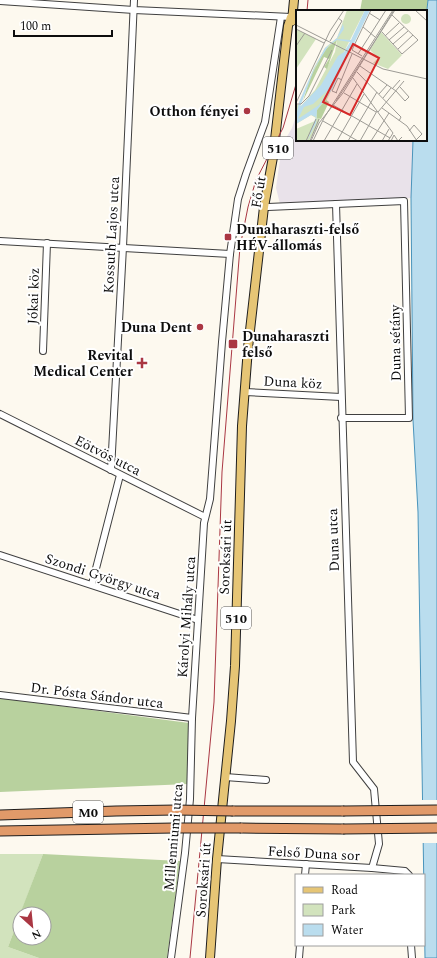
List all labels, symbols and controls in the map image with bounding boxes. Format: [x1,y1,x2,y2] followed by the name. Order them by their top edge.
[296,10,427,141] inset map
[14,12,112,38] scale bar
[20,17,51,36] text: 100 m
[150,101,239,122] place label: Otthon fényei
[242,106,252,116] marker: Otthon fényei
[263,137,293,159] road number: 510
[245,174,272,210] street label: Fő út
[98,176,125,294] street label: Kossuth Lajos utca
[236,219,359,256] place label: Dunaharaszti-felső HÉV-állomás
[223,232,233,242] marker: Dunaharaszti-felső HÉV-állomás
[22,267,45,325] street label: Jókai köz
[384,303,407,381] street label: Duna sétány
[121,317,193,338] place label: Duna Dent
[195,322,205,332] marker: Duna Dent
[242,326,330,363] place label: Dunaharaszti felső
[227,338,239,350] marker: Dunaharaszti felső
[33,345,133,382] place label: Revital Medical Center
[136,357,148,369] marker: Revital Medical Center
[263,370,323,395] street label: Duna köz
[71,430,145,481] street label: Eötvös utca
[322,508,345,572] street label: Duna utca
[214,519,237,595] street label: Soroksári út
[42,548,163,605] street label: Szondi György utca
[172,555,201,679] street label: Károlyi Mihály utca
[221,607,251,629] road number: 510
[29,677,165,714] street label: Dr. Pósta Sándor utca
[158,782,189,892] street label: Millenniumi utca
[73,801,103,823] road number: M0
[267,841,361,866] street label: Felső Duna sor
[190,842,217,918] street label: Soroksári út
[295,874,425,946] legend
[331,881,358,900] text: Road
[331,901,356,920] text: Park
[12,906,52,946] north arrow
[331,921,363,940] text: Water
[28,925,44,944] text: N

